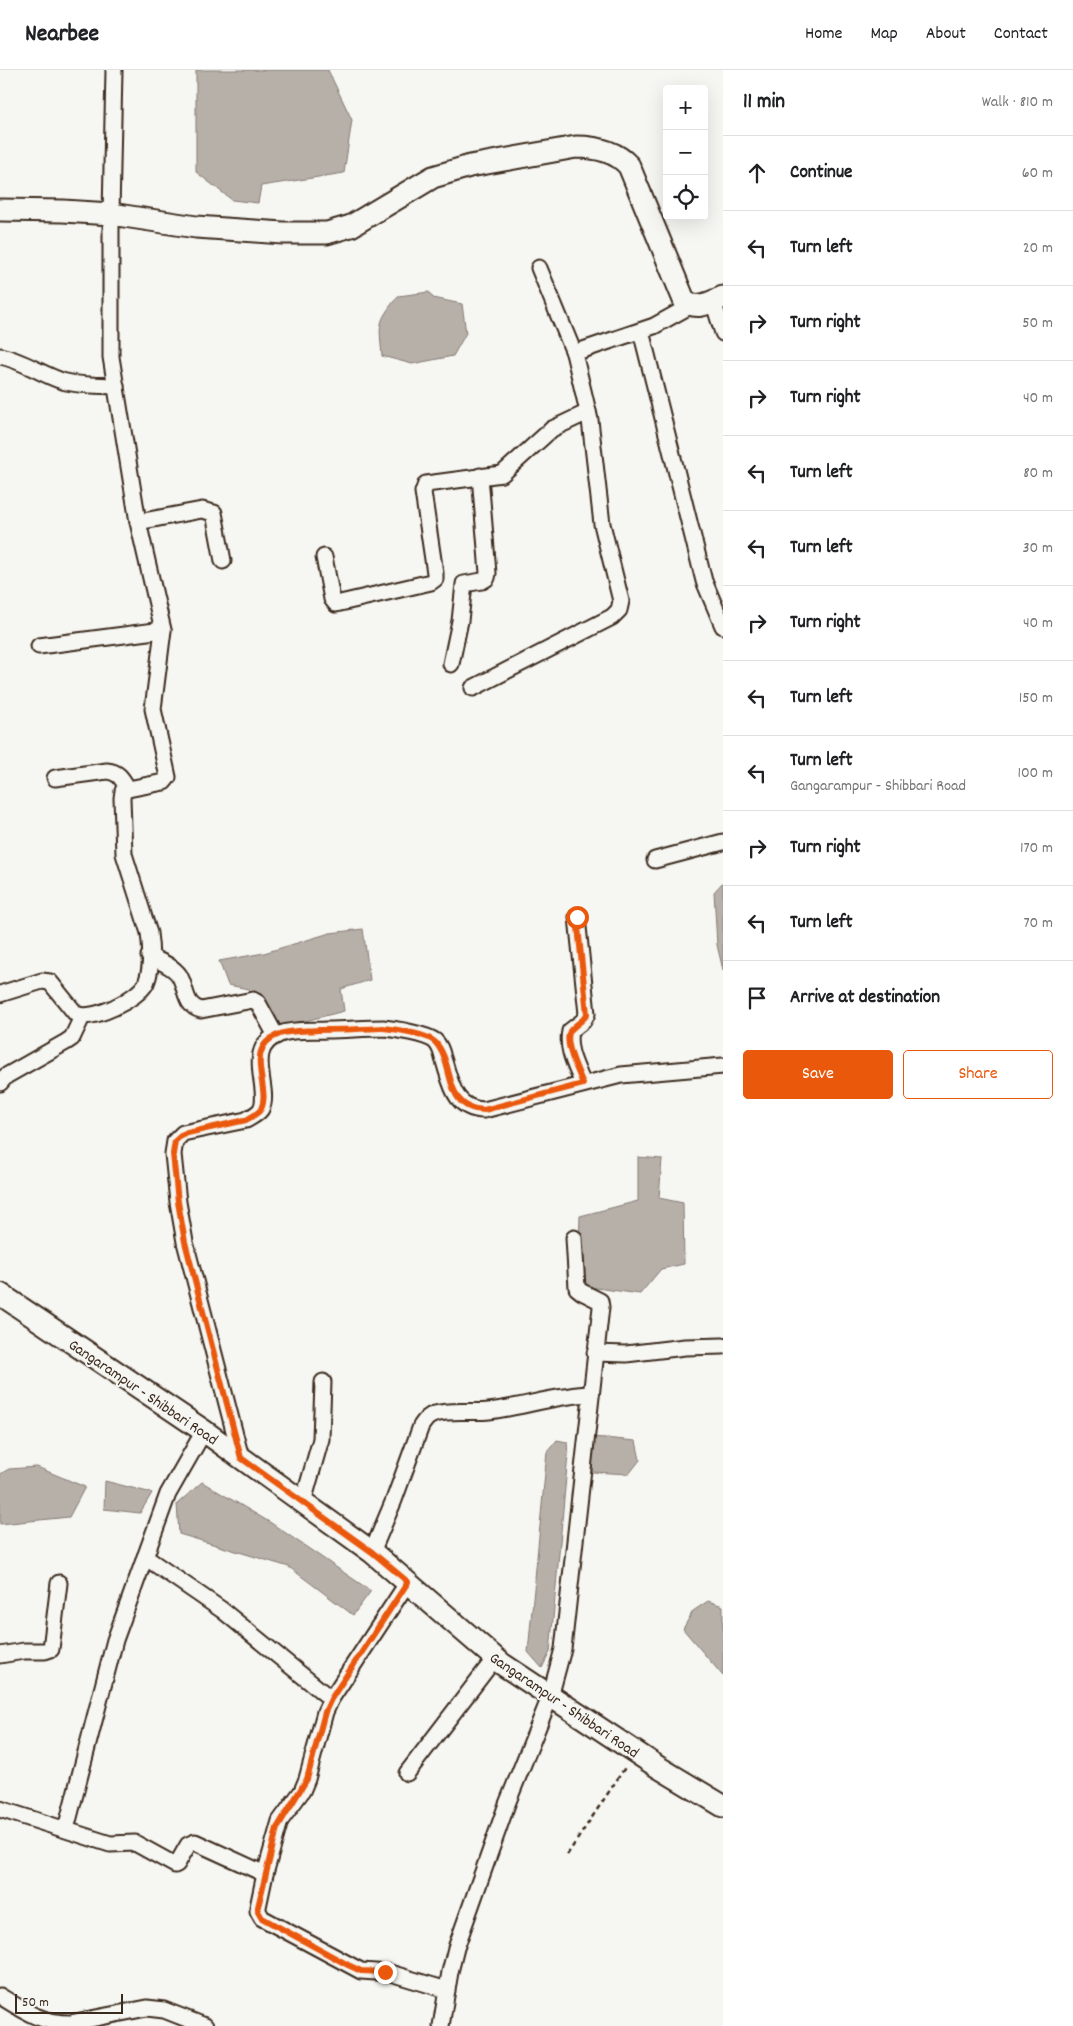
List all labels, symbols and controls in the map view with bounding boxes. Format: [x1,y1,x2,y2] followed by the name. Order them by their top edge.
[25,18,99,52] text: Nearbee
[805,22,842,47] text: Home
[870,22,898,47] text: Map
[926,22,966,47] text: About
[994,22,1048,47] text: Contact
[663,85,708,220] map controls
[663,85,708,130] button: +
[743,88,785,118] text: 11 min
[982,91,1053,114] text: Walk · 810 m
[663,130,708,175] button: −
[743,159,771,187] icon: ahead
[790,160,852,187] text: Continue
[1022,162,1053,185] text: 60 m
[663,175,708,220] button: locate
[743,234,771,262] icon: left
[790,235,853,262] text: Turn left
[1023,237,1053,260] text: 20 m
[743,309,771,337] icon: right
[790,310,861,337] text: Turn right
[1022,312,1053,335] text: 50 m
[743,384,771,412] icon: right
[790,385,861,412] text: Turn right
[1023,387,1053,410] text: 40 m
[743,459,771,487] icon: left
[790,460,853,487] text: Turn left
[1023,462,1053,485] text: 80 m
[743,534,771,562] icon: left
[790,535,853,562] text: Turn left
[1023,537,1053,560] text: 30 m
[743,609,771,637] icon: right
[790,610,861,637] text: Turn right
[1023,612,1053,635] text: 40 m
[743,684,771,712] icon: left
[790,685,853,712] text: Turn left
[1019,687,1053,710] text: 150 m
[790,748,853,775] text: Turn left
[743,759,771,787] icon: left
[1017,762,1053,785] text: 100 m
[790,775,966,798] text: Gangarampur - Shibbari Road
[743,834,771,862] icon: right
[790,835,861,862] text: Turn right
[1020,837,1053,860] text: 170 m
[566,906,589,929] route start
[743,909,771,937] icon: left
[790,910,853,937] text: Turn left
[1023,912,1053,935] text: 70 m
[743,984,771,1012] icon: arrive
[790,985,940,1012] text: Arrive at destination
[743,1050,893,1099] button: Save
[903,1050,1053,1099] button: Share
[63,1334,222,1452] street label: Gangarampur - Shibbari Road
[484,1647,643,1765] street label: Gangarampur - Shibbari Road
[374,1961,397,1984] route end
[15,1991,122,2014] scale bar
[22,1993,49,2013] text: 50 m

